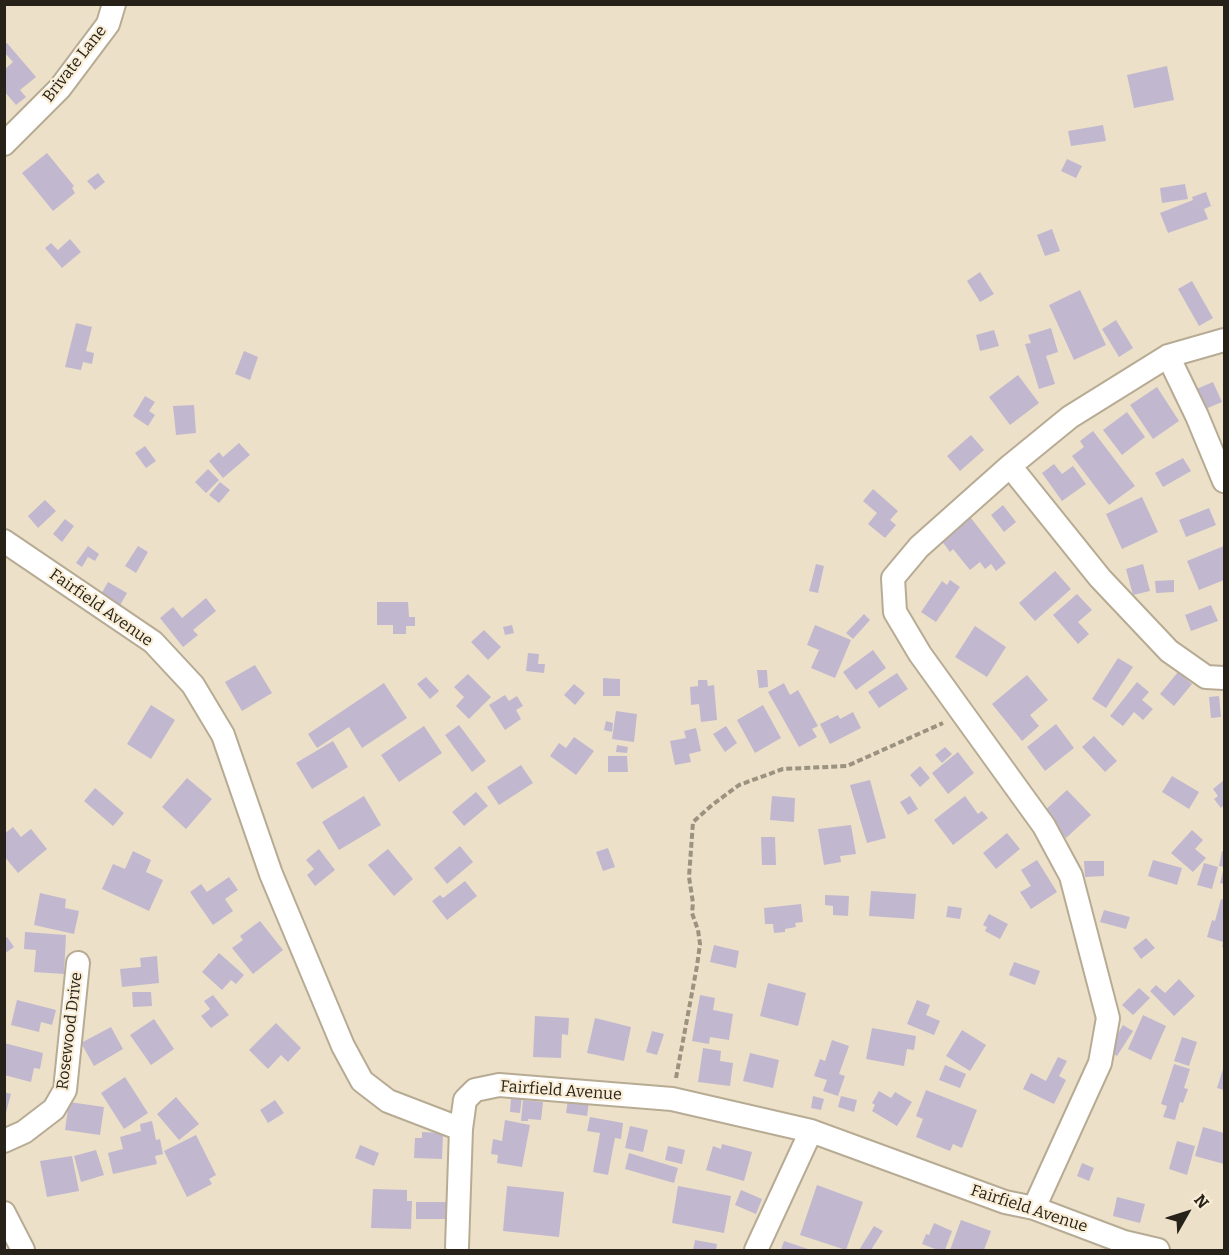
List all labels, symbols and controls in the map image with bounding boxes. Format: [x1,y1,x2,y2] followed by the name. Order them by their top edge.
[39,22,111,106] street label: Brivate Lane
[46,565,156,651] street label: Fairfield Avenue
[53,971,87,1091] street label: Rosewood Drive
[500,1077,622,1105] street label: Fairfield Avenue
[968,1181,1090,1237] street label: Fairfield Avenue
[1157,1183,1217,1243] north arrow
[1190,1191,1213,1212] text: N

